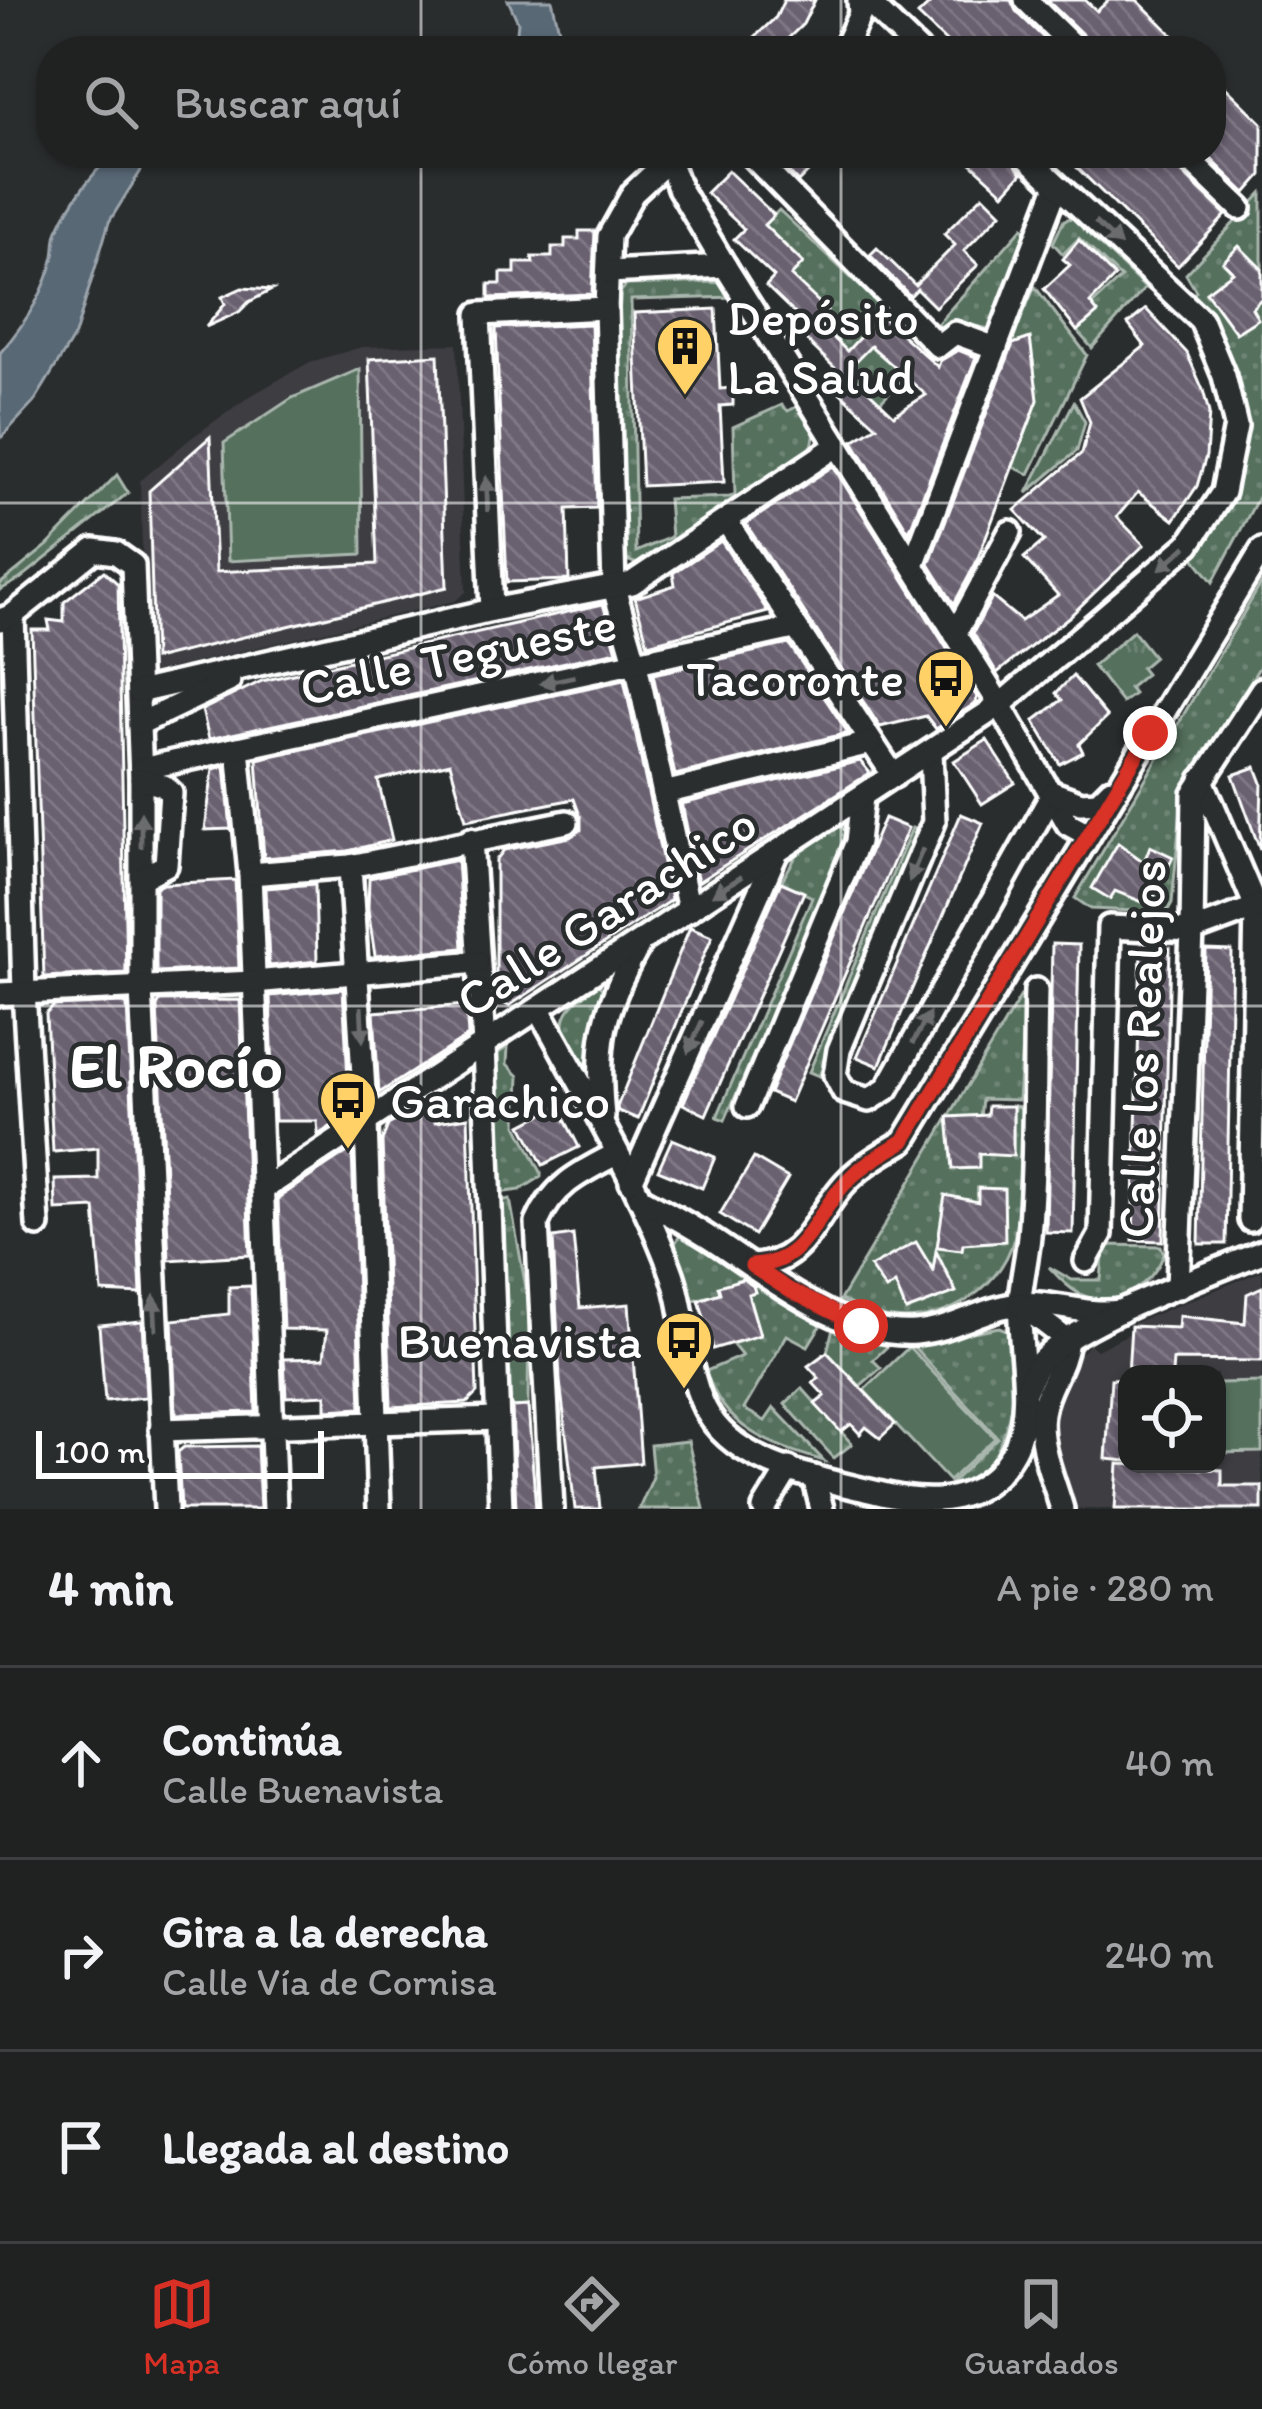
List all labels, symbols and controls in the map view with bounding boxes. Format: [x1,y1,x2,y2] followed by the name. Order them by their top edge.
[36,36,1226,168] search box
[78,69,144,135] icon: search
[174,75,401,129] text: Buscar aquí
[1093,219,1122,247] one-way arrow
[727,287,919,407] place label: Depósito La Salud
[654,315,716,397] building icon: Depósito La Salud
[477,474,496,512] one-way arrow
[1158,545,1188,571] one-way arrow
[294,592,622,719] street label: Calle Tegueste
[915,647,977,729] bus stop icon: Tacoronte
[686,648,904,709] place label: Tacoronte
[538,672,576,691] one-way arrow
[1123,706,1177,760] route end
[445,792,768,1031] street label: Calle Garachico
[132,810,151,848] one-way arrow
[906,847,925,883] one-way arrow
[1104,859,1179,1239] street label: Calle los Realejos
[710,874,743,896] one-way arrow
[353,1006,372,1044] one-way arrow
[910,1011,931,1045] one-way arrow
[684,1020,704,1055] one-way arrow
[69,1027,283,1103] district label: El Rocío
[317,1069,379,1151] bus stop icon: Garachico
[390,1070,610,1131] place label: Garachico
[145,1293,164,1331] one-way arrow
[834,1299,888,1353] route start
[653,1309,715,1391] bus stop icon: Buenavista
[397,1310,642,1371] place label: Buenavista
[1118,1365,1226,1473] map controls
[1118,1365,1226,1473] button: locate
[36,1425,324,1478] scale bar
[54,1432,145,1471] text: 100 m
[48,1557,173,1618] text: 4 min
[997,1564,1214,1611] text: A pie · 280 m
[162,1712,342,1766] text: Continúa
[48,1730,114,1796] icon: ahead
[1125,1739,1214,1786] text: 40 m
[162,1766,443,1813] text: Calle Buenavista
[162,1904,488,1958] text: Gira a la derecha
[48,1922,114,1988] icon: right
[1104,1931,1214,1978] text: 240 m
[162,1958,497,2005] text: Calle Vía de Cornisa
[48,2114,114,2180] icon: arrive
[162,2120,509,2174] text: Llegada al destino
[143,2271,220,2382] tab: Mapa
[507,2271,678,2382] tab: Cómo llegar
[964,2271,1119,2382] tab: Guardados

